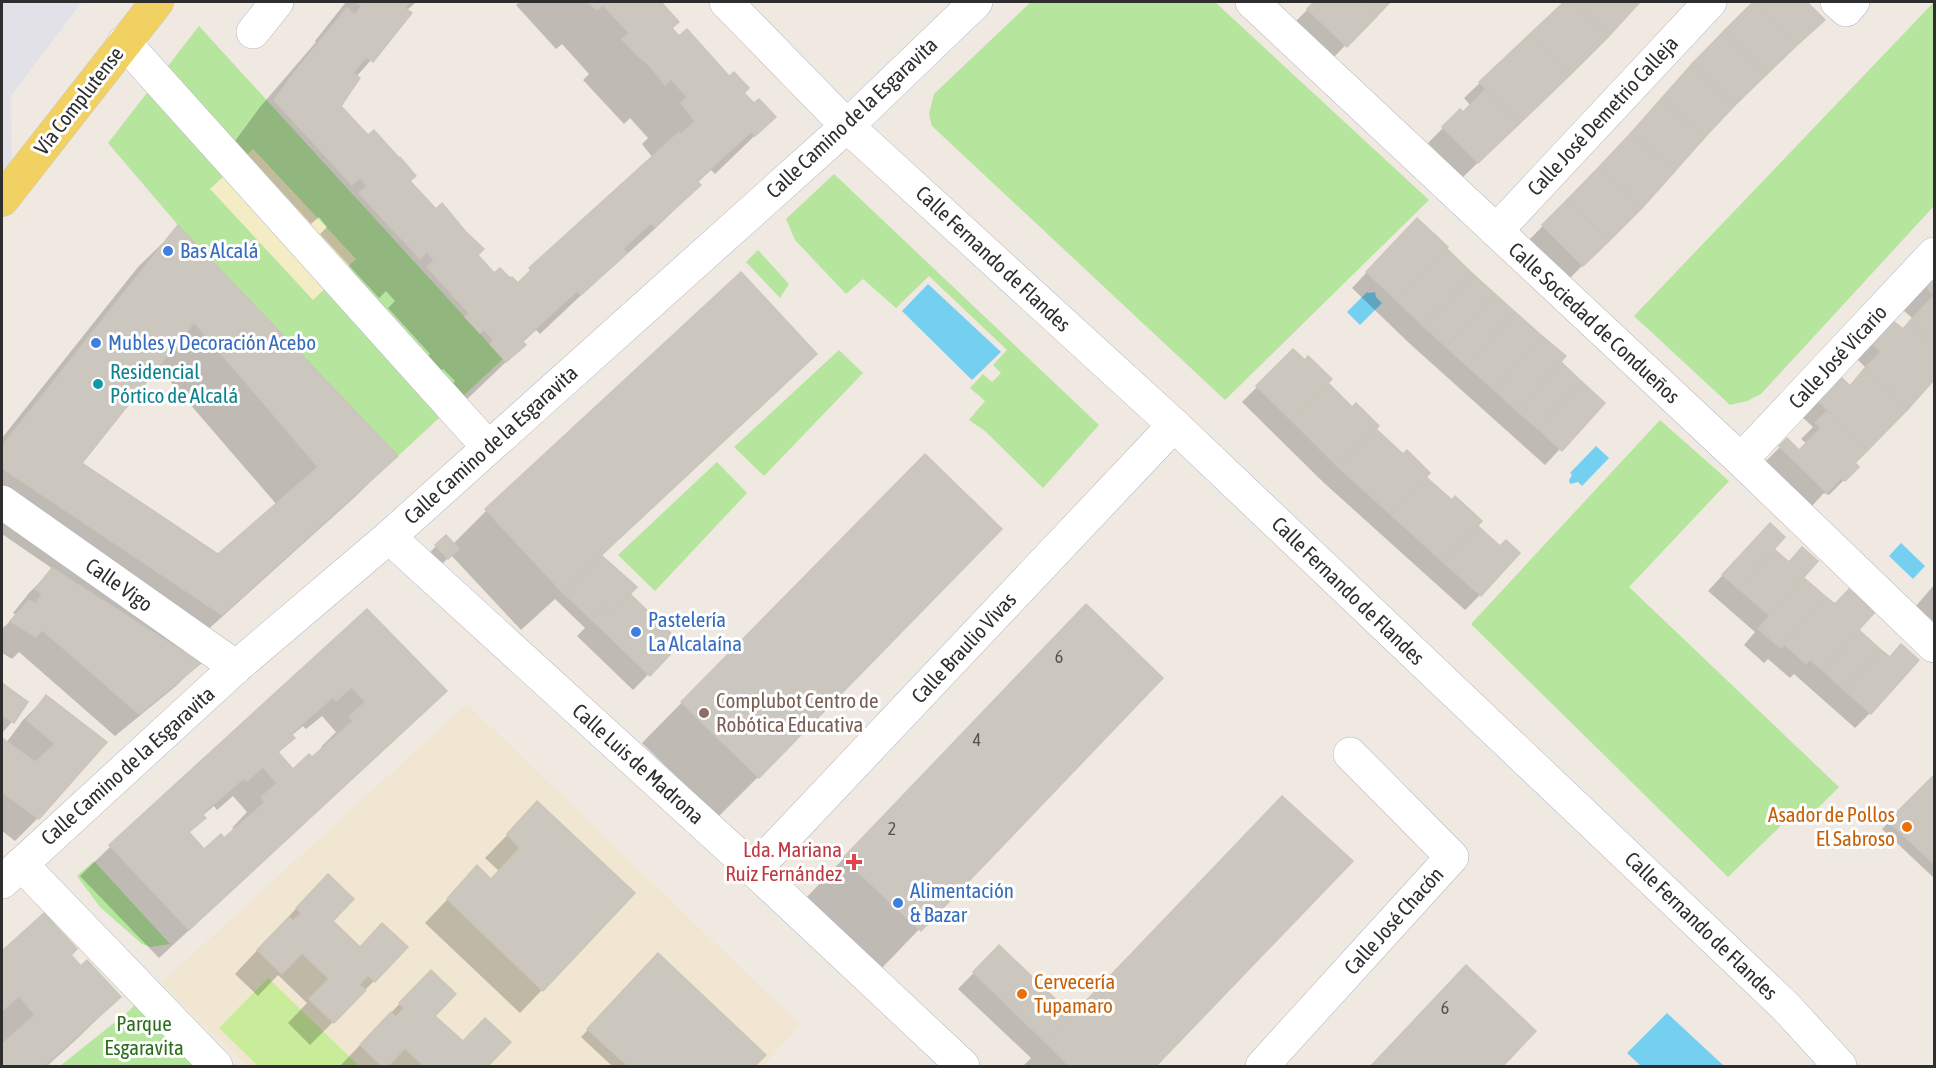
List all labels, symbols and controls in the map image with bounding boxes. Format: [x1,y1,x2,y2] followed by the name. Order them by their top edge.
[1522,31,1682,200] street label: Calle José Demetrio Calleja
[761,32,942,203] street label: Calle Camino de la Esgaravita
[29,42,128,159] street label: Vía Complutense
[911,180,1076,336] street label: Calle Fernando de Flandes
[1504,237,1685,408] street label: Calle Sociedad de Condueños
[180,238,259,262] place label: Bas Alcalá
[161,244,175,258] marker: Bas Alcalá
[1783,300,1891,413] street label: Calle José Vicario
[108,330,316,354] place label: Mubles y Decoración Acebo
[89,336,103,350] marker: Mubles y Decoración Acebo
[110,359,238,407] place label: Residencial Pórtico de Alcalá
[399,360,582,528] street label: Calle Camino de la Esgaravita
[91,377,105,391] marker: Residencial Pórtico de Alcalá
[1268,511,1430,669] street label: Calle Fernando de Flandes
[81,553,158,616] street label: Calle Vigo
[906,587,1020,707] street label: Calle Braulio Vivas
[648,607,742,655] place label: Pastelería La Alcalaína
[629,625,643,639] marker: Pastelería La Alcalaína
[1055,646,1063,667] house number: 6
[36,681,219,849] street label: Calle Camino de la Esgaravita
[716,688,879,736] place label: Complubot Centro de Robótica Educativa
[568,698,709,828] street label: Calle Luis de Madrona
[697,706,711,720] marker: Complubot Centro de Robótica Educativa
[973,729,981,750] house number: 4
[1768,802,1895,850] place label: Asador de Pollos El Sabroso
[888,818,896,839] house number: 2
[1900,820,1914,834] marker: Asador de Pollos El Sabroso
[725,837,842,885] place label: Lda. Mariana Ruiz Fernández
[1621,846,1783,1004] street label: Calle Fernando de Flandes
[847,855,861,869] marker: Lda. Mariana Ruiz Fernández
[1339,862,1448,979] street label: Calle José Chacón
[910,878,1014,926] place label: Alimentación & Bazar
[891,896,905,910] marker: Alimentación & Bazar
[1034,969,1115,1017] place label: Cervecería Tupamaro
[1015,987,1029,1001] marker: Cervecería Tupamaro
[1441,997,1449,1018] house number: 6
[104,1011,184,1059] park label: Parque Esgaravita

